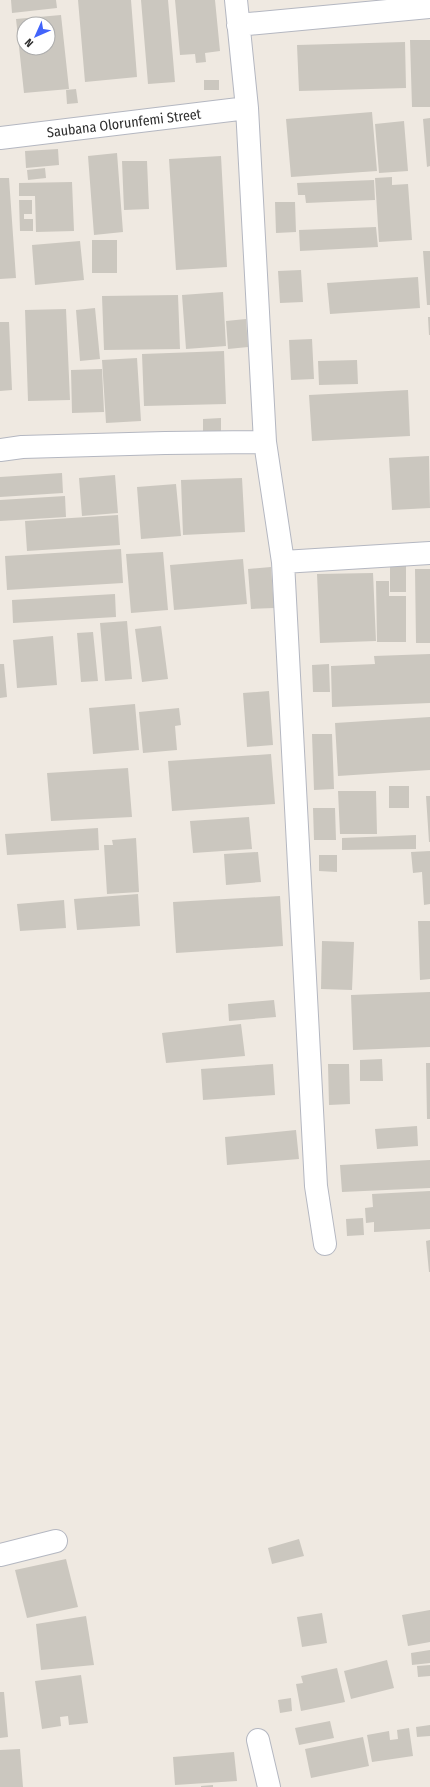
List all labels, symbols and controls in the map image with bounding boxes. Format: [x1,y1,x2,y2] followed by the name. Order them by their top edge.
[16,16,56,56] north arrow
[22,36,36,50] text: N
[46,106,203,141] street label: Saubana Olorunfemi Street

